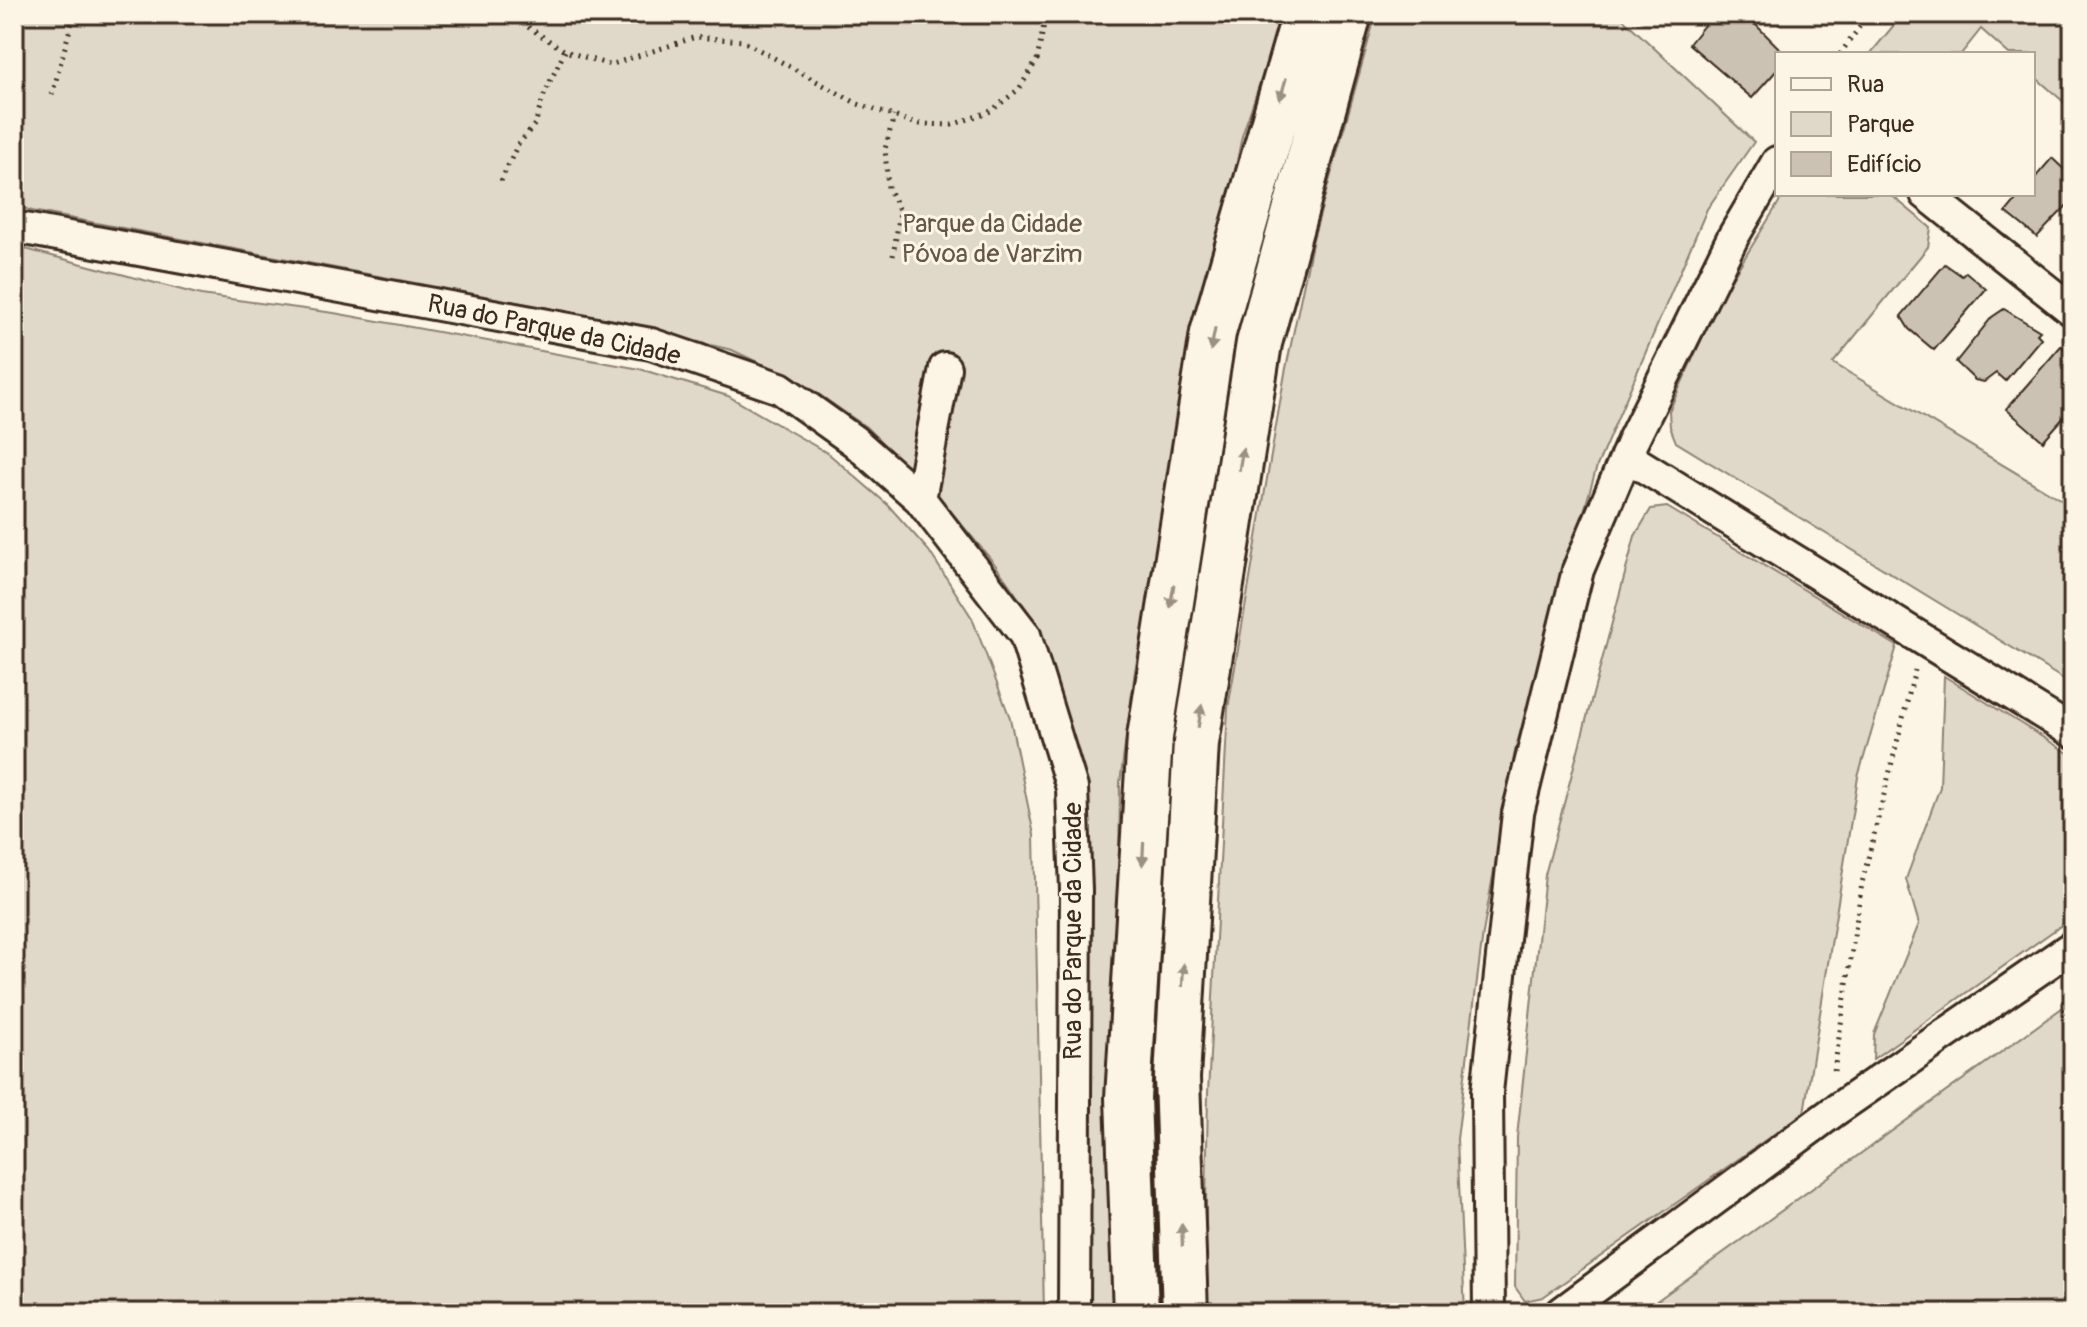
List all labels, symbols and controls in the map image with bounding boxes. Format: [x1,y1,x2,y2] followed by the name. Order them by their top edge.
[1775,52,2035,196] legend
[1847,70,1884,99] text: Rua
[1276,77,1289,101] one-way arrow
[1847,110,1914,139] text: Parque
[1847,150,1921,179] text: Edifício
[901,208,1083,270] park label: Parque da Cidade Póvoa de Varzim
[425,288,684,372] street label: Rua do Parque da Cidade
[1206,327,1218,352] one-way arrow
[1235,446,1248,471] one-way arrow
[1165,584,1178,609] one-way arrow
[1194,703,1207,728] one-way arrow
[1057,802,1089,1060] street label: Rua do Parque da Cidade
[1136,842,1149,867] one-way arrow
[1177,962,1190,987] one-way arrow
[1176,1222,1189,1247] one-way arrow

